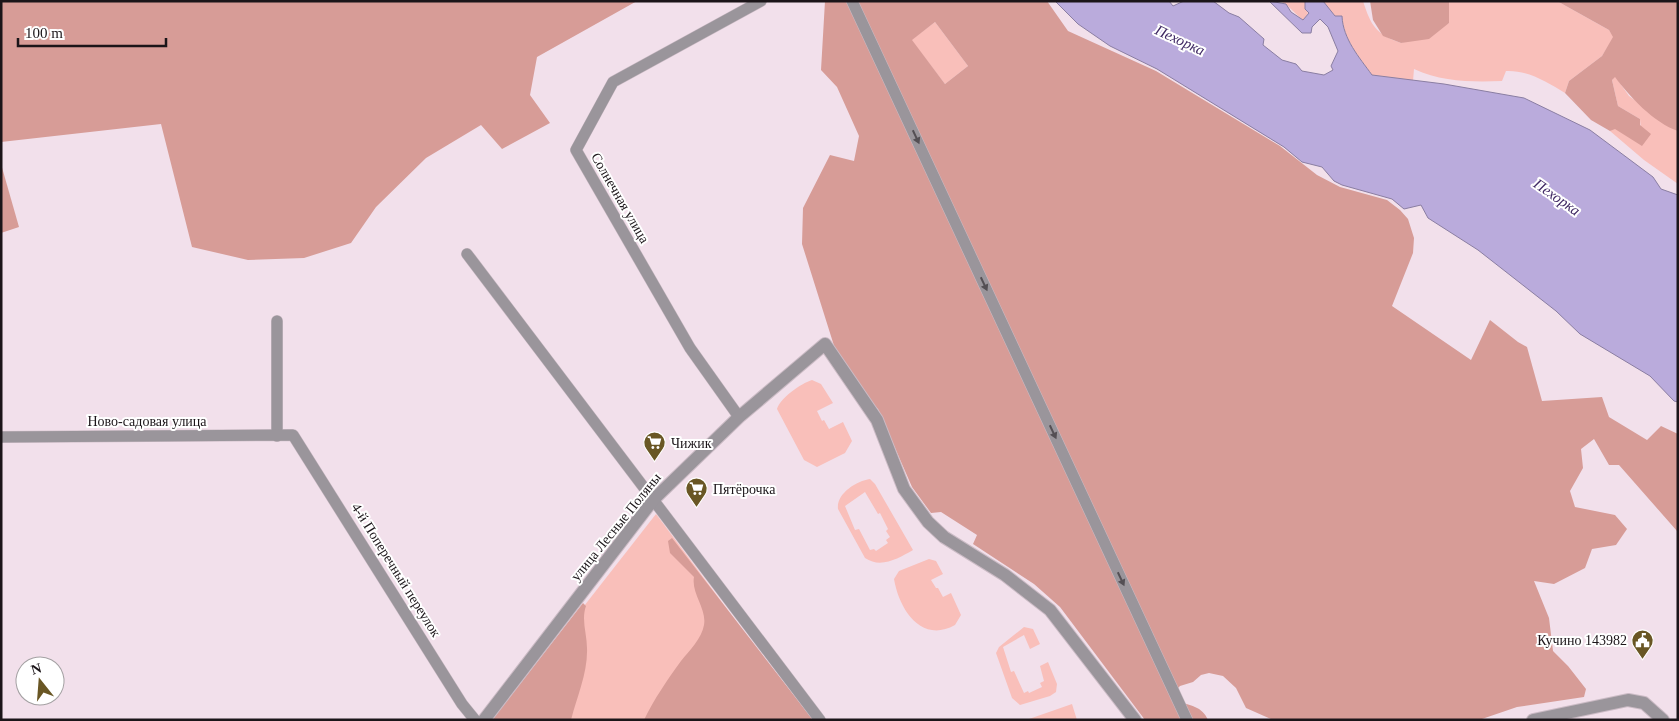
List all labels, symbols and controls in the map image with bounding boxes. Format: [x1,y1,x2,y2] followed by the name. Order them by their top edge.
[18,15,165,47] scale bar
[1152,21,1207,58] water label: Пехорка
[25,25,63,41] text: 100 m
[912,130,920,144] one-way arrow
[588,150,652,246] street label: Солнечная улица
[1530,175,1583,219] water label: Пехорка
[980,277,988,291] one-way arrow
[87,414,207,429] street label: Ново-садовая улица
[1049,425,1057,439] one-way arrow
[643,431,667,462] supermarket icon: Чижик
[671,436,712,451] place label: Чижик
[568,470,664,584] street label: улица Лесные Поляны
[685,477,709,508] supermarket icon: Пятёрочка
[713,482,776,497] place label: Пятёрочка
[349,500,444,640] street label: 4-й Поперечный переулок
[1118,572,1126,586] one-way arrow
[1631,628,1655,659] public building icon: Кучино 143982
[1537,633,1627,648] place label: Кучино 143982
[15,656,65,706] north arrow
[29,660,43,678] text: N

